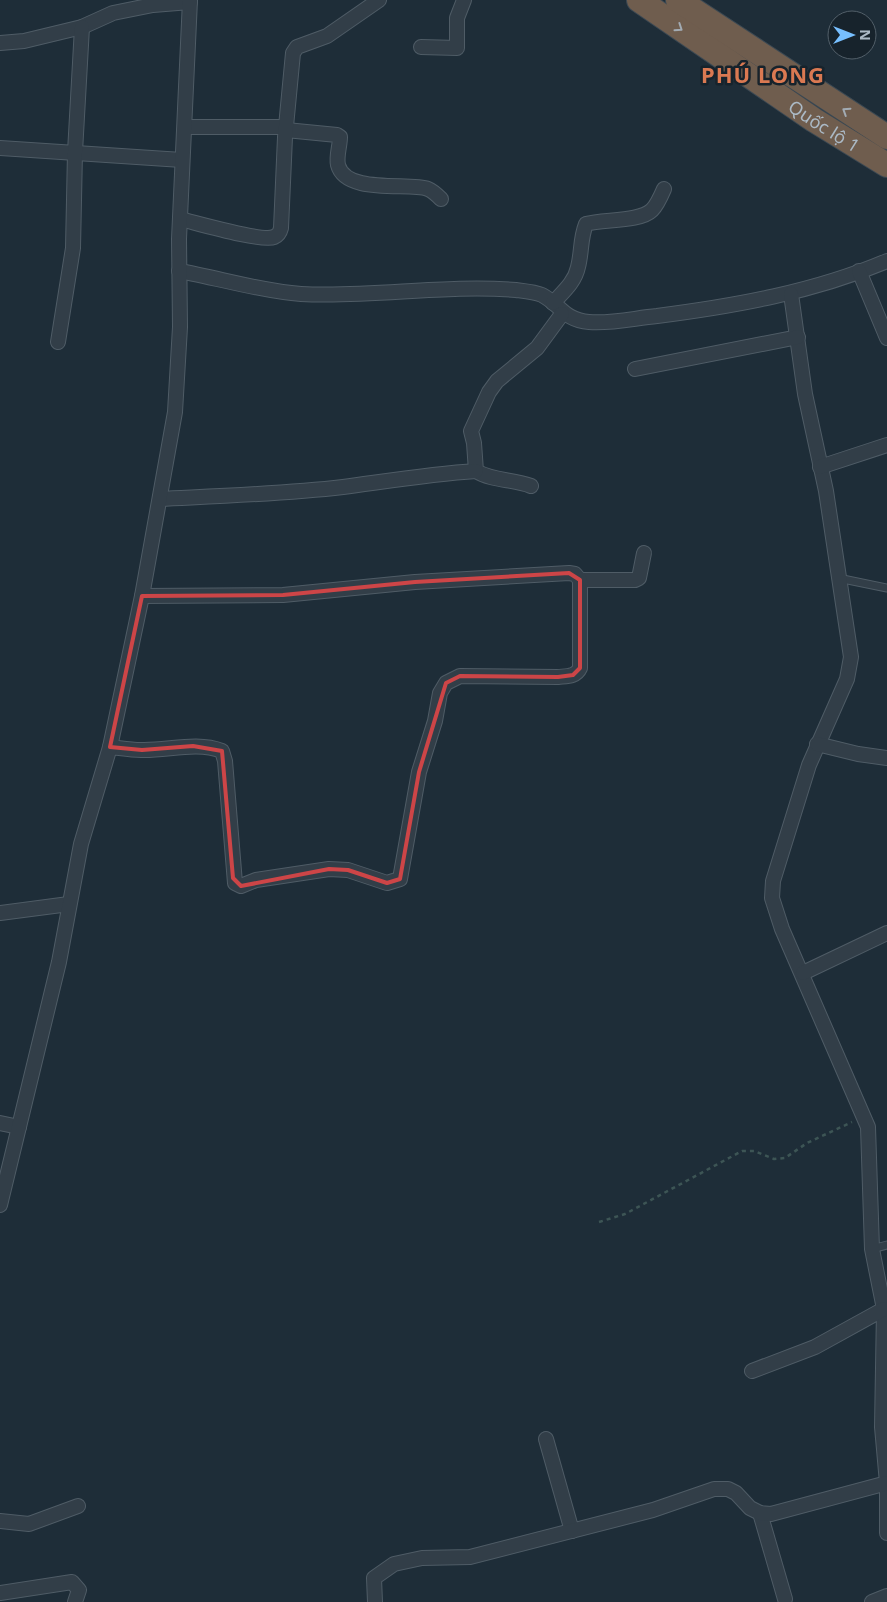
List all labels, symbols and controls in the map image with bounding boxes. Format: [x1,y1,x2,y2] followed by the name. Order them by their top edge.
[827,10,877,60] north arrow
[673,22,683,31] one-way arrow
[856,29,875,41] text: N
[701,59,825,89] district label: PHÚ LONG
[784,94,864,157] street label: Quốc lộ 1
[842,108,852,117] one-way arrow

